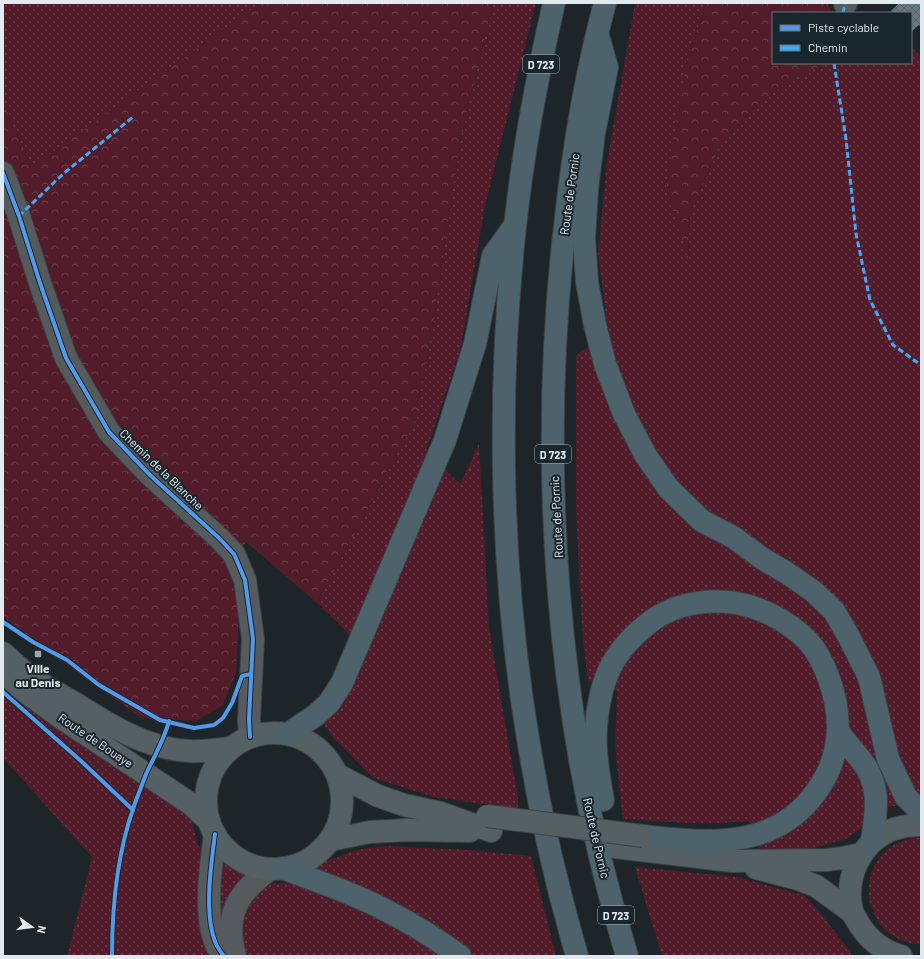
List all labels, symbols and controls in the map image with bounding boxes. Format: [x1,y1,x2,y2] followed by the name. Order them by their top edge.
[772,12,912,64] legend
[808,20,879,34] text: Piste cyclable
[808,40,848,54] text: Chemin
[523,55,559,73] road number: D 723
[556,152,582,236] street label: Route de Pornic
[117,426,207,512] street label: Chemin de la Blanche
[535,445,571,463] road number: D 723
[547,476,565,558] street label: Route de Pornic
[33,649,43,659] marker: Ville au Denis
[16,661,60,689] place label: Ville au Denis
[56,710,136,770] street label: Route de Bouaye
[581,796,613,880] street label: Route de Pornic
[598,906,634,924] road number: D 723
[12,907,52,947] north arrow
[35,924,49,935] text: N

